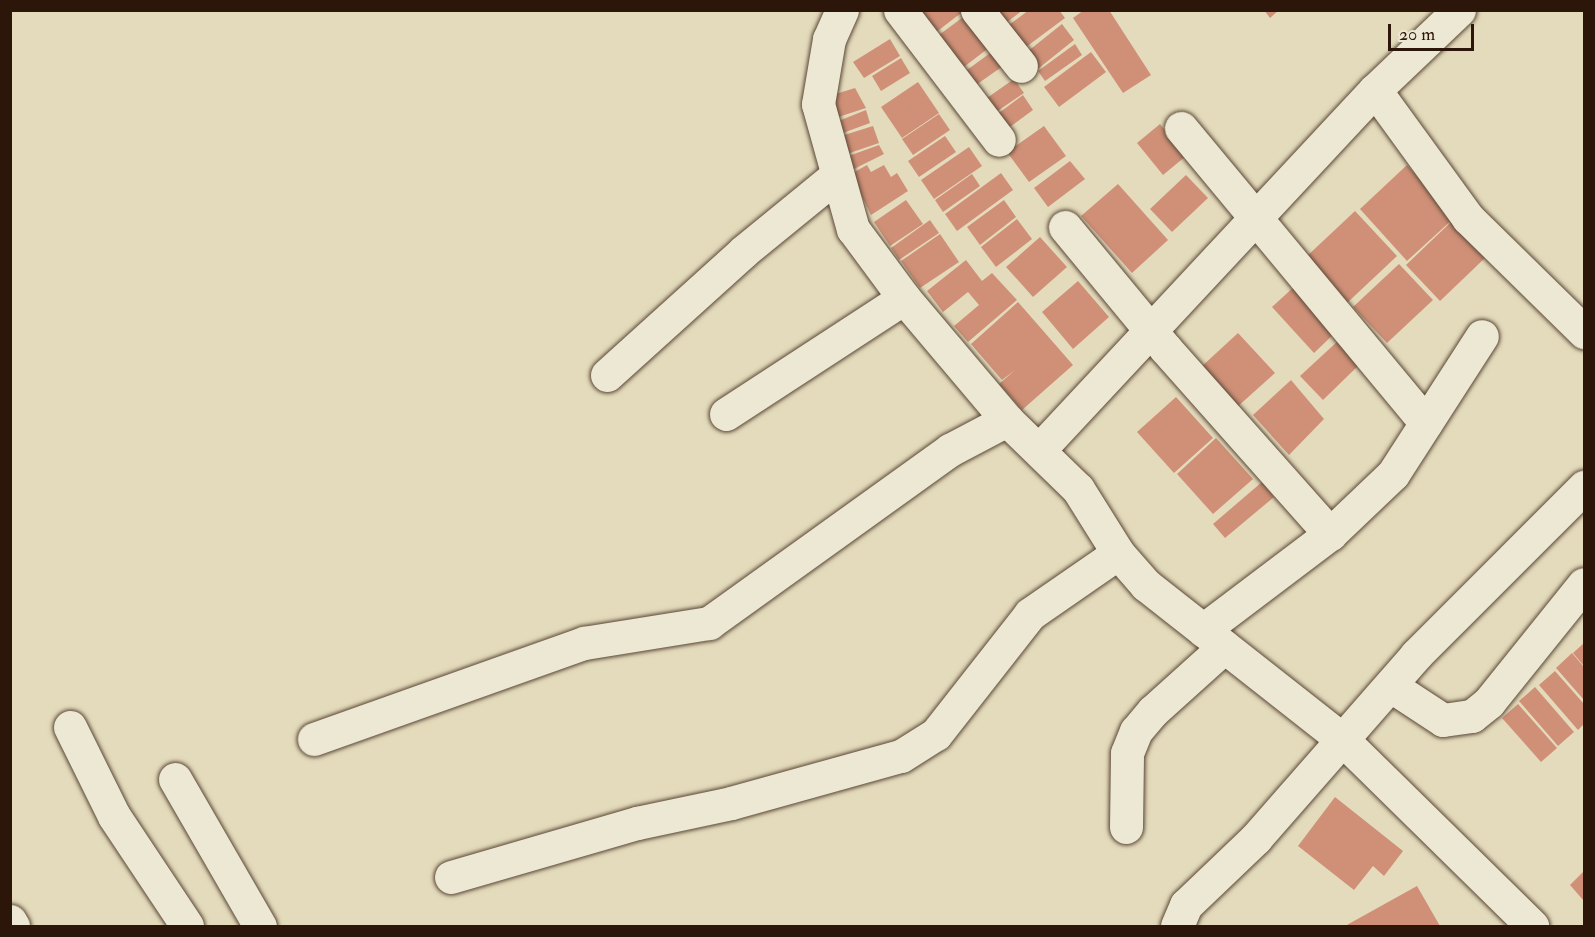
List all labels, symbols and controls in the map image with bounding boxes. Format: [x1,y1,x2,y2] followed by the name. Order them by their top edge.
[1391,12,1476,50] scale bar
[1399,23,1435,46] text: 20 m

